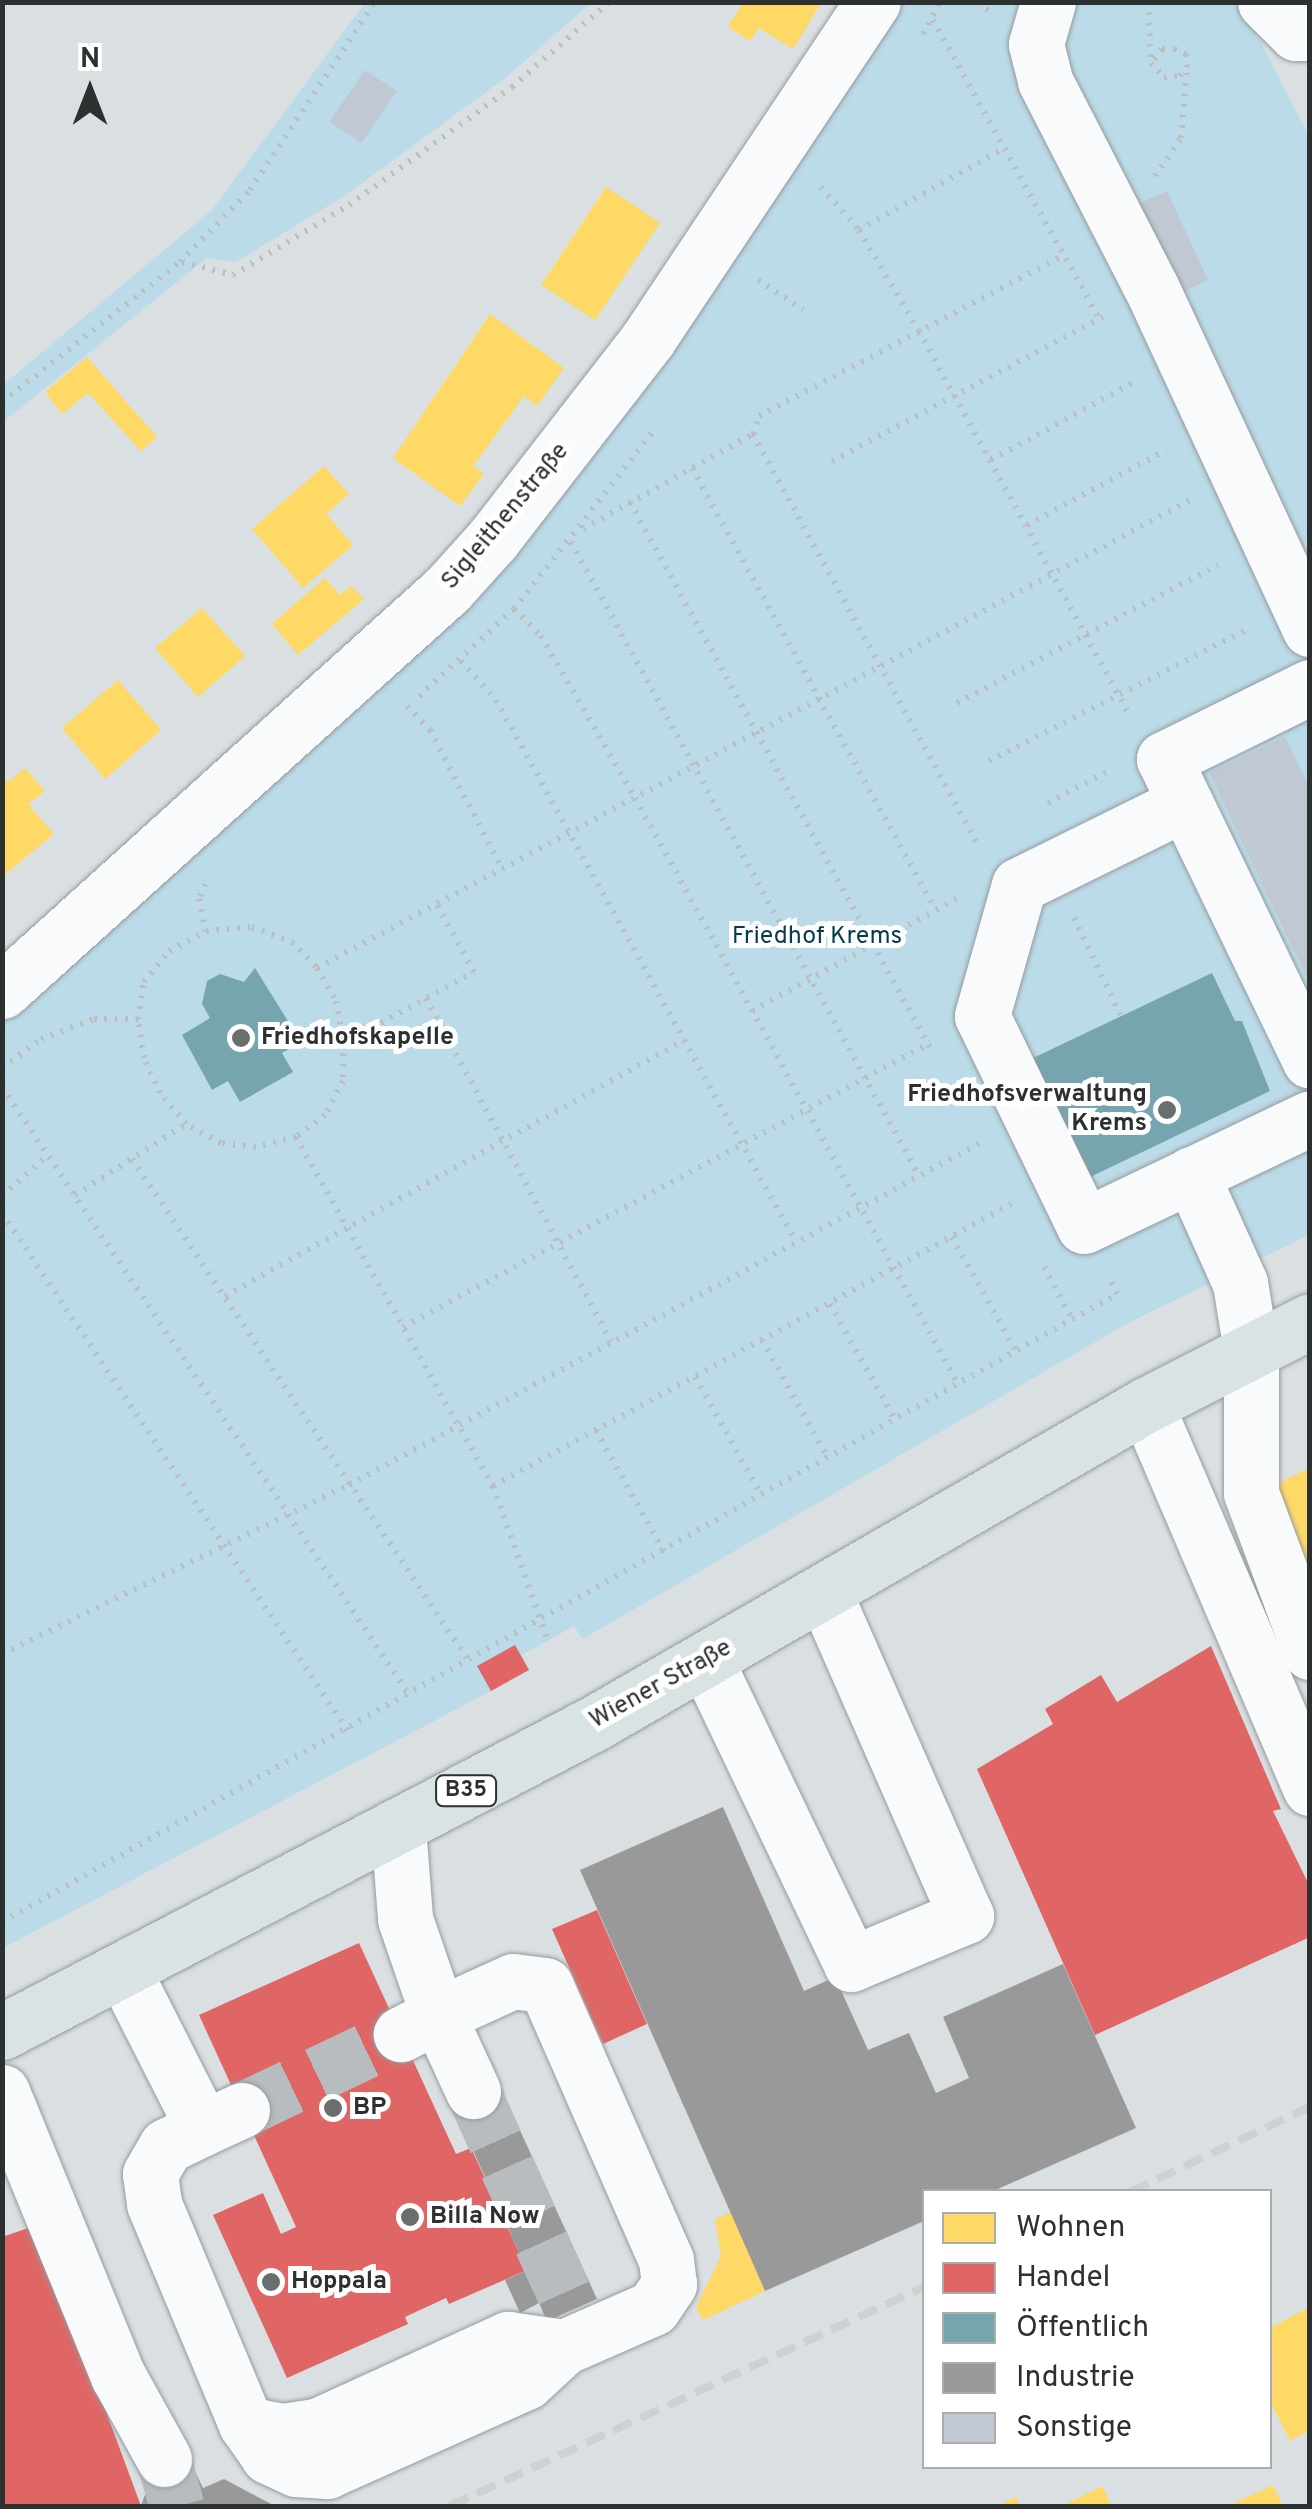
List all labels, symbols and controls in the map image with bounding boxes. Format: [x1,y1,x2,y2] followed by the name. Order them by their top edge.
[40,40,140,140] north arrow
[80,42,100,78] text: N
[436,437,576,597] street label: Sigleithenstraße
[732,922,902,952] park label: Friedhof Krems
[261,1023,454,1053] place label: Friedhofskapelle
[230,1027,252,1049] marker: Friedhofskapelle
[907,1081,1147,1140] place label: Friedhofsverwaltung Krems
[1156,1099,1178,1121] marker: Friedhofsverwaltung Krems
[585,1634,737,1736] street label: Wiener Straße
[434,1774,498,1808] road number: B35
[353,2093,386,2123] place label: BP
[322,2097,344,2119] marker: BP
[922,2189,1272,2469] legend
[430,2202,540,2232] place label: Billa Now
[399,2206,421,2228] marker: Billa Now
[1016,2210,1125,2247] text: Wohnen
[1016,2260,1110,2297] text: Handel
[291,2267,387,2297] place label: Hoppala
[260,2271,282,2293] marker: Hoppala
[1016,2310,1149,2347] text: Öffentlich
[1016,2360,1135,2397] text: Industrie
[1016,2410,1132,2447] text: Sonstige

